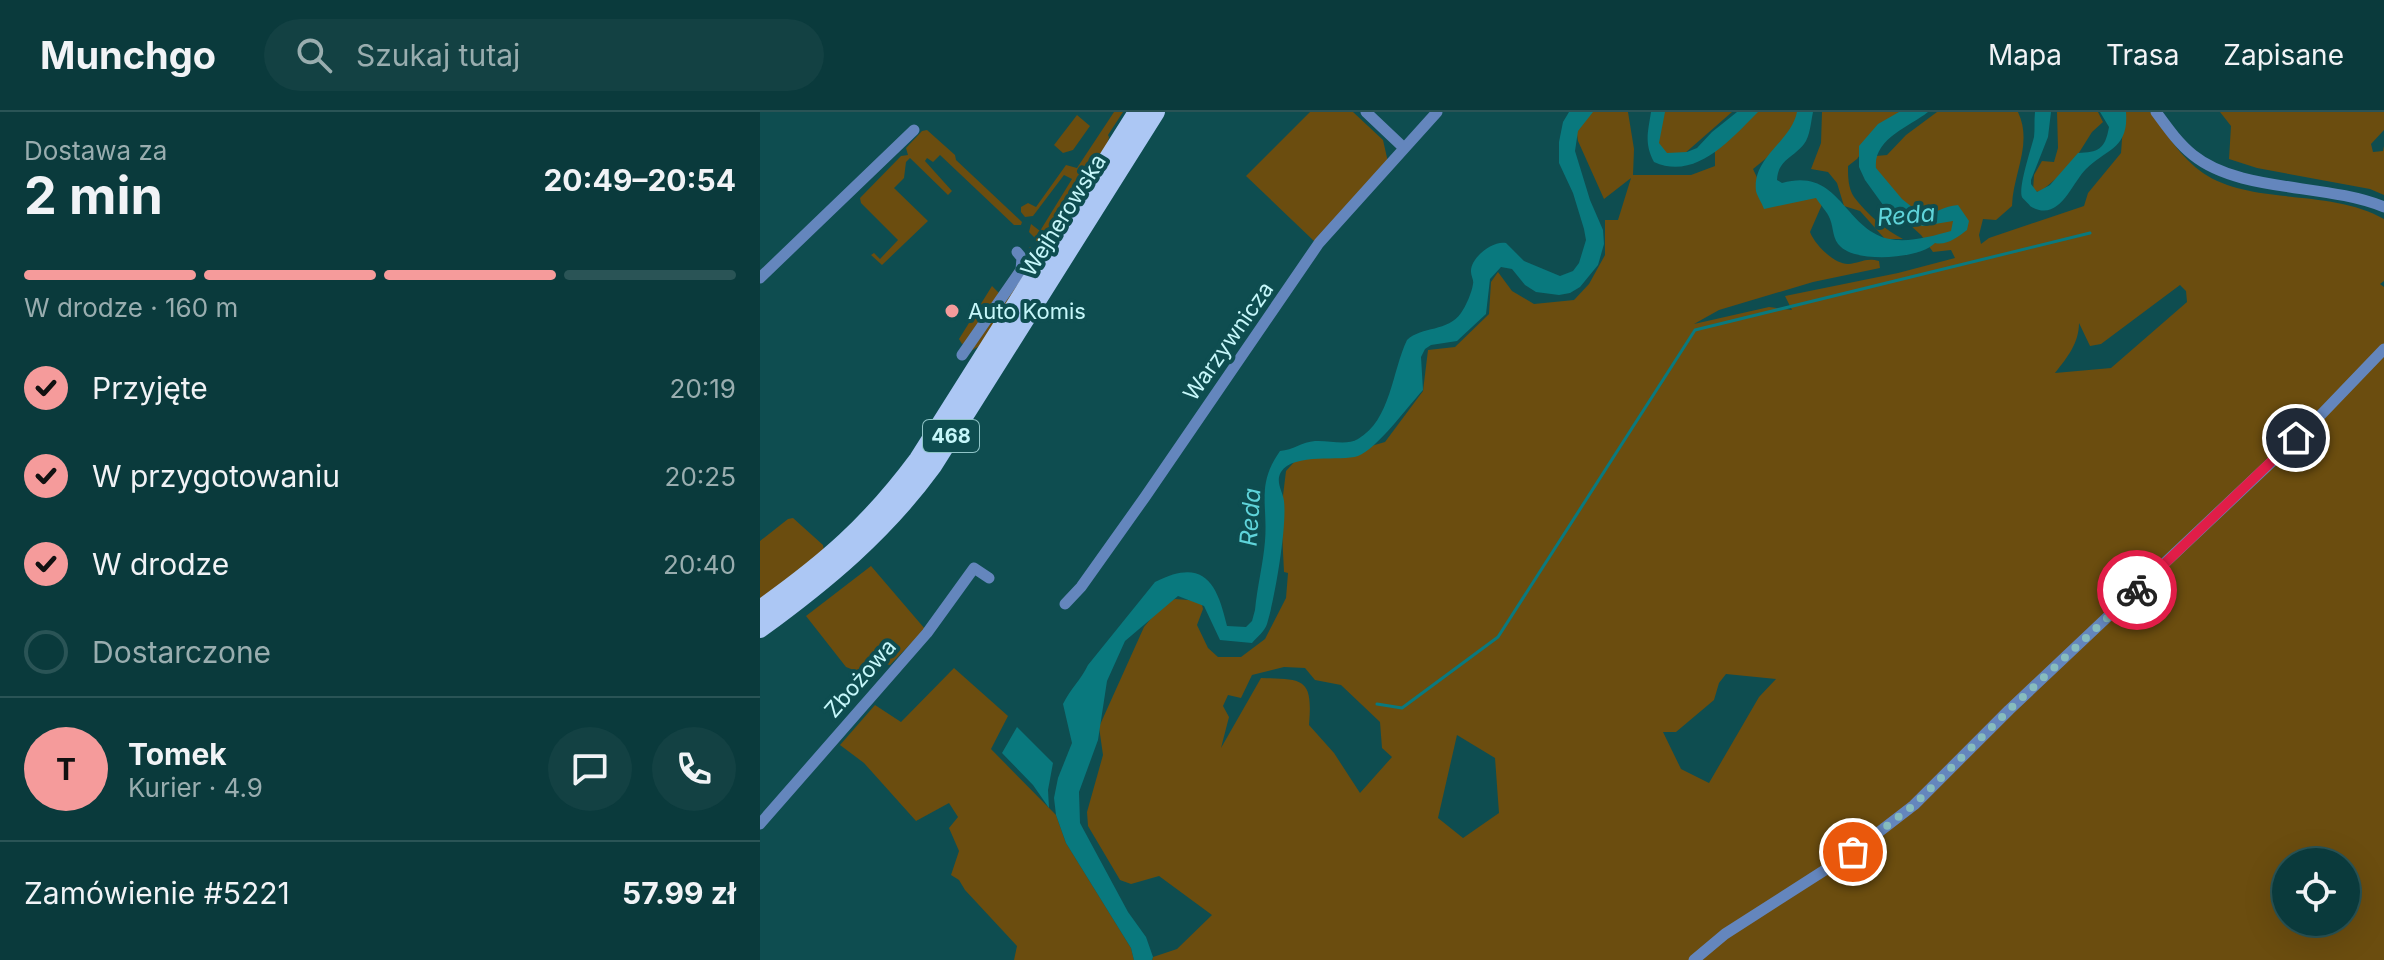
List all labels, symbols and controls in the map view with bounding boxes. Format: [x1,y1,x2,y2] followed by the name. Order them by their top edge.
[264,19,824,91] search box
[40,32,216,78] text: Munchgo
[292,33,336,77] icon: search
[356,37,520,73] text: Szukaj tutaj
[1988,38,2062,72] text: Mapa
[2106,38,2179,72] text: Trasa
[2223,38,2344,72] text: Zapisane
[24,135,167,166] text: Dostawa za
[1015,149,1111,281] street label: Wejherowska
[543,162,736,198] text: 20:49–20:54
[24,164,163,227] text: 2 min
[1876,198,1936,232] water label: Reda
[1178,277,1278,405] street label: Warzywnicza
[24,292,238,323] text: W drodze · 160 m
[968,298,1086,324] place label: Auto Komis
[943,302,961,320] marker: Auto Komis
[24,366,68,410] icon: check
[92,370,208,406] text: Przyjęte
[670,373,736,404] text: 20:19
[2262,404,2330,472] pin
[2274,416,2318,460] icon: home
[923,420,979,452] road number: 468
[24,454,68,498] icon: check
[92,458,340,494] text: W przygotowaniu
[665,461,736,492] text: 20:25
[1233,487,1267,547] water label: Reda
[24,542,68,586] icon: check
[92,546,229,582] text: W drodze
[663,549,736,580] text: 20:40
[2097,550,2177,630] courier
[2115,568,2159,612] icon: bike
[92,634,271,670] text: Dostarczone
[819,634,901,722] street label: Zbożowa
[548,727,632,811] button: chat
[652,727,736,811] button: phone
[128,736,227,772] text: Tomek
[56,751,76,787] text: T
[128,772,263,803] text: Kurier · 4.9
[1819,818,1887,886] pin
[1831,830,1875,874] icon: bag
[2272,848,2360,936] map controls
[2272,848,2360,936] button: locate
[24,875,290,911] text: Zamówienie #5221
[622,875,736,911] text: 57.99 zł

